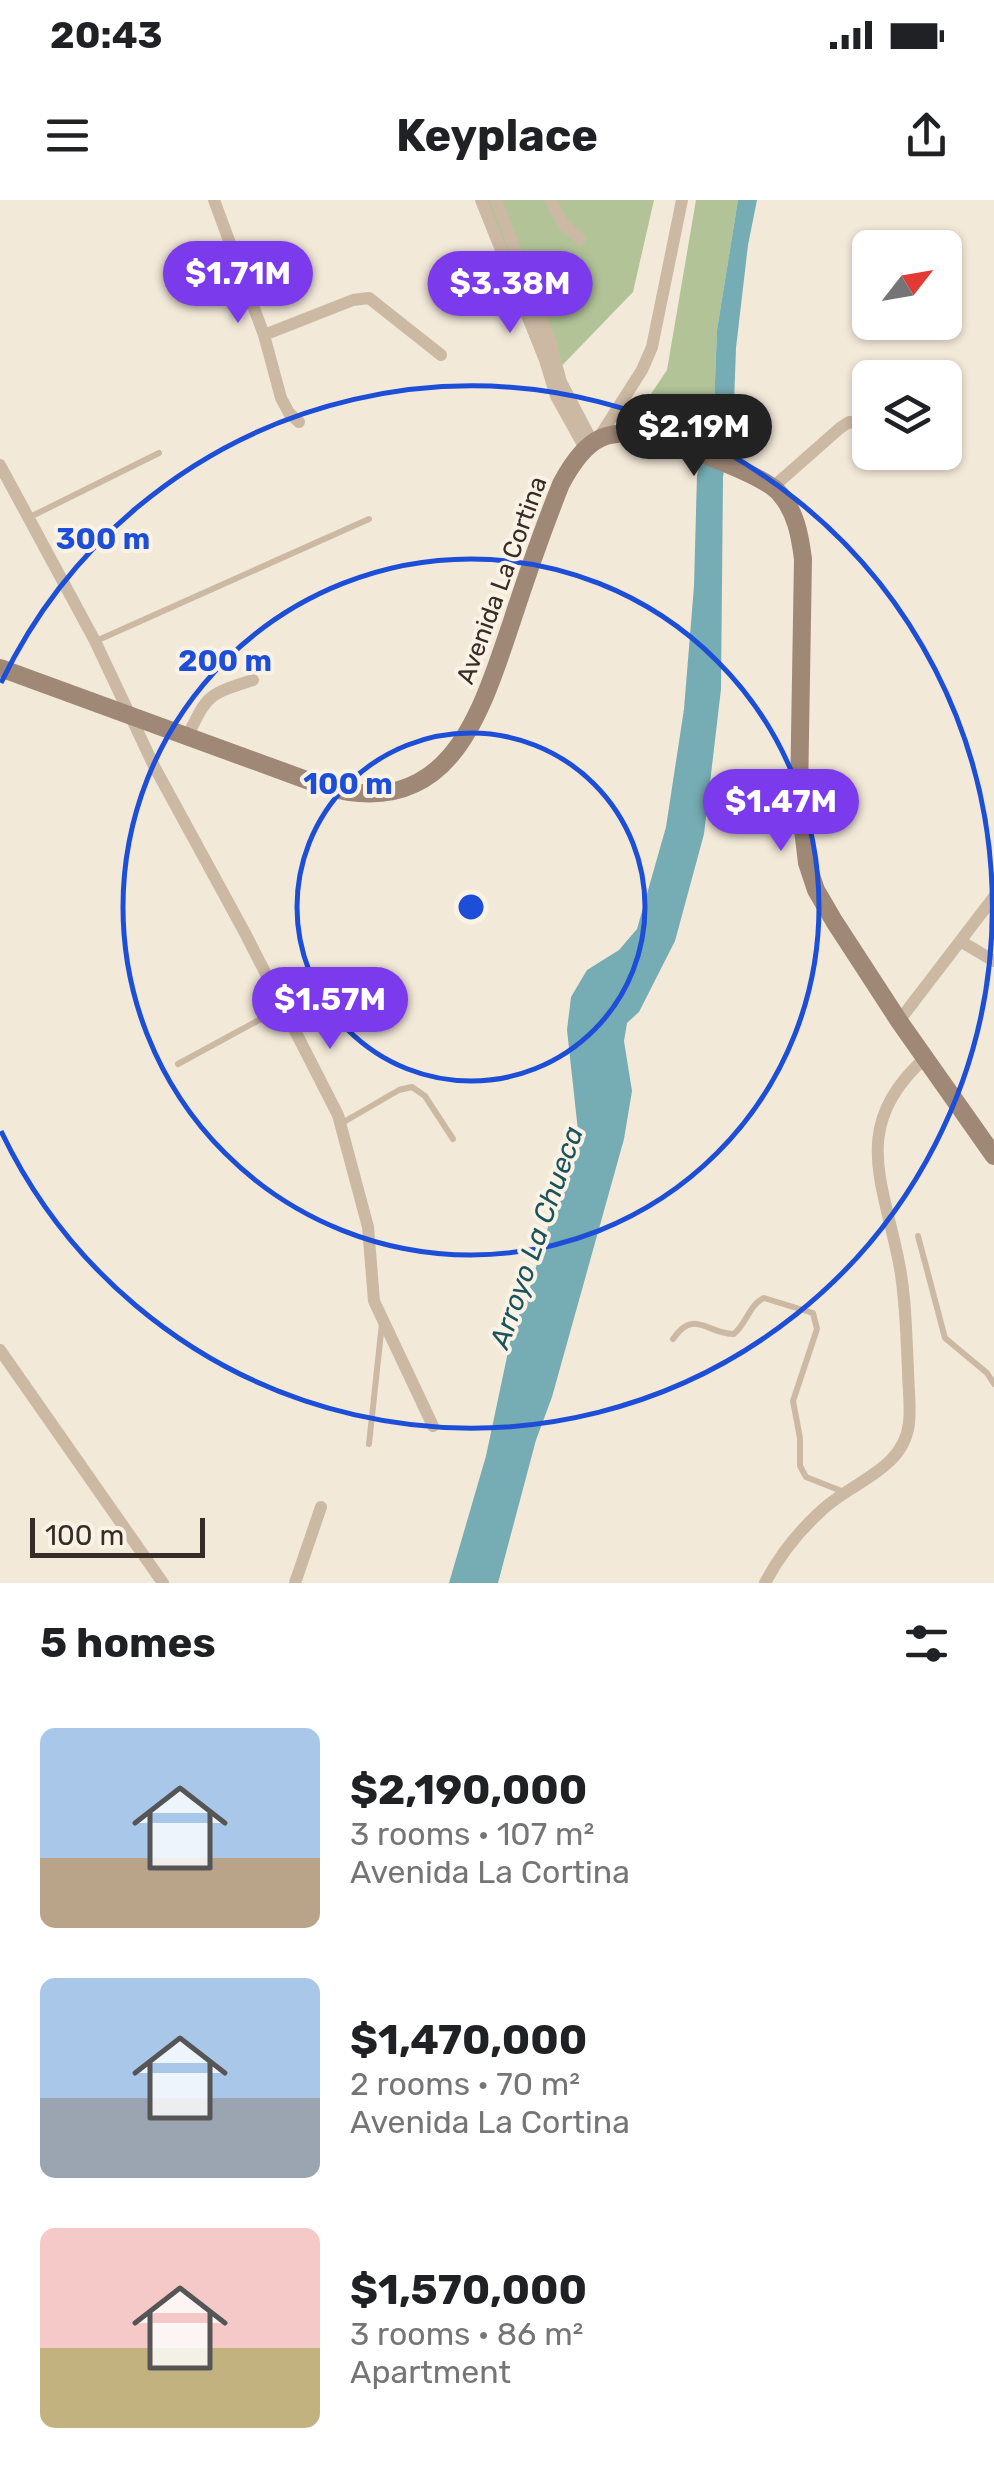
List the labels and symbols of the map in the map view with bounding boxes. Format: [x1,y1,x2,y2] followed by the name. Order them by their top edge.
[852,230,962,340] north arrow
[157,241,319,326] pin: $1.71M
[429,251,591,336] pin: $3.38M
[613,394,775,479] pin: $2.19M
[450,472,552,688] street label: Avenida La Cortina
[56,521,150,557] text: 300 m
[178,643,272,679] text: 200 m
[303,766,393,802] text: 100 m
[700,769,862,854] pin: $1.47M
[453,889,489,925] centre of rings
[249,967,411,1052] pin: $1.57M
[482,1122,590,1354] water label: Arroyo La Chueca
[30,1513,205,1558] scale bar

